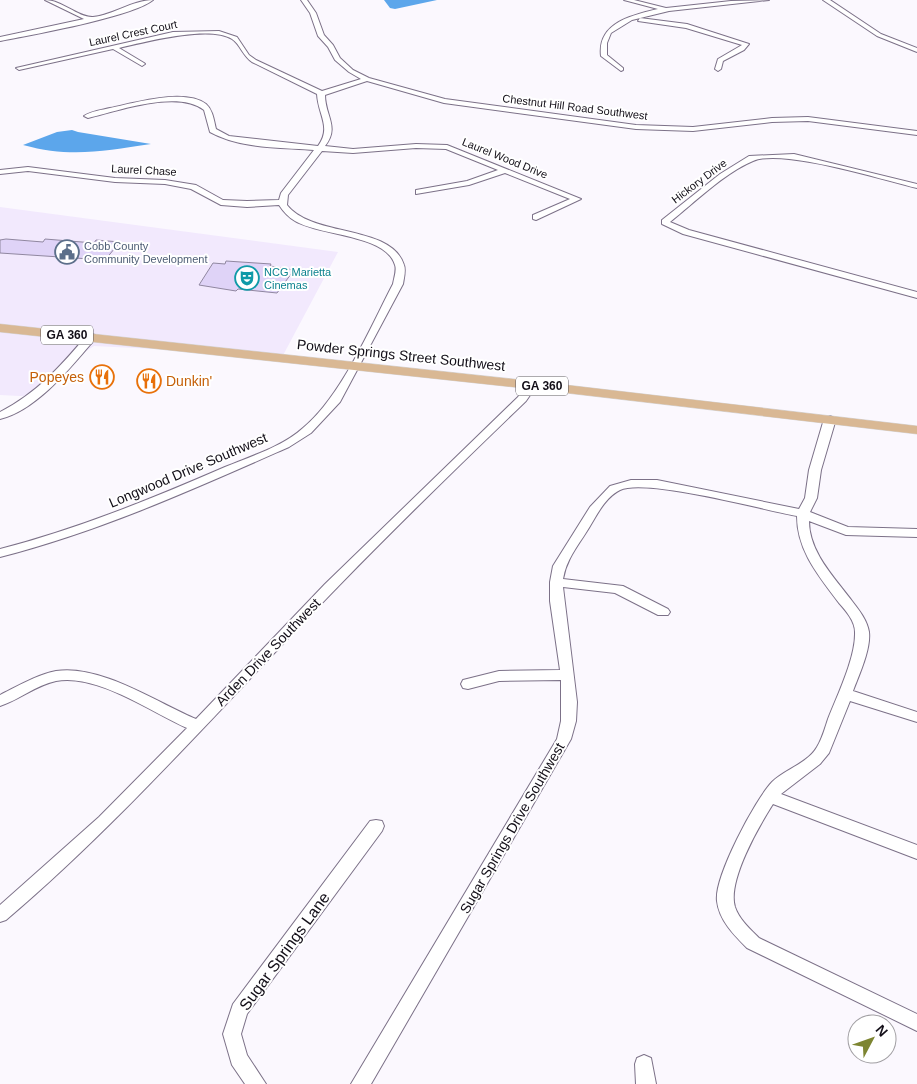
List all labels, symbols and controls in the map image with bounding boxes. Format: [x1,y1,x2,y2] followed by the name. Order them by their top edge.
[88,18,178,48] street label: Laurel Crest Court
[502,92,648,122] street label: Chestnut Hill Road Southwest
[461,135,549,181] street label: Laurel Wood Drive
[669,157,729,205] street label: Hickory Drive
[111,162,177,178] street label: Laurel Chase
[54,239,80,265] public building icon: Cobb County Community Development
[84,240,208,265] place label: Cobb County Community Development
[234,265,260,291] theatre icon: NCG Marietta Cinemas
[264,266,332,291] place label: NCG Marietta Cinemas
[41,326,93,344] road number: GA 360
[296,336,506,374] street label: Powder Springs Street Southwest
[89,364,115,390] restaurant icon: Popeyes
[136,368,162,394] restaurant icon: Dunkin'
[30,369,84,385] place label: Popeyes
[166,373,212,389] place label: Dunkin'
[516,376,568,396] road number: GA 360
[106,429,270,511] street label: Longwood Drive Southwest
[213,595,324,709] street label: Arden Drive Southwest
[456,740,568,916] street label: Sugar Springs Drive Southwest
[236,889,333,1014] street label: Sugar Springs Lane
[847,1014,897,1064] north arrow
[872,1021,891,1040] text: N

